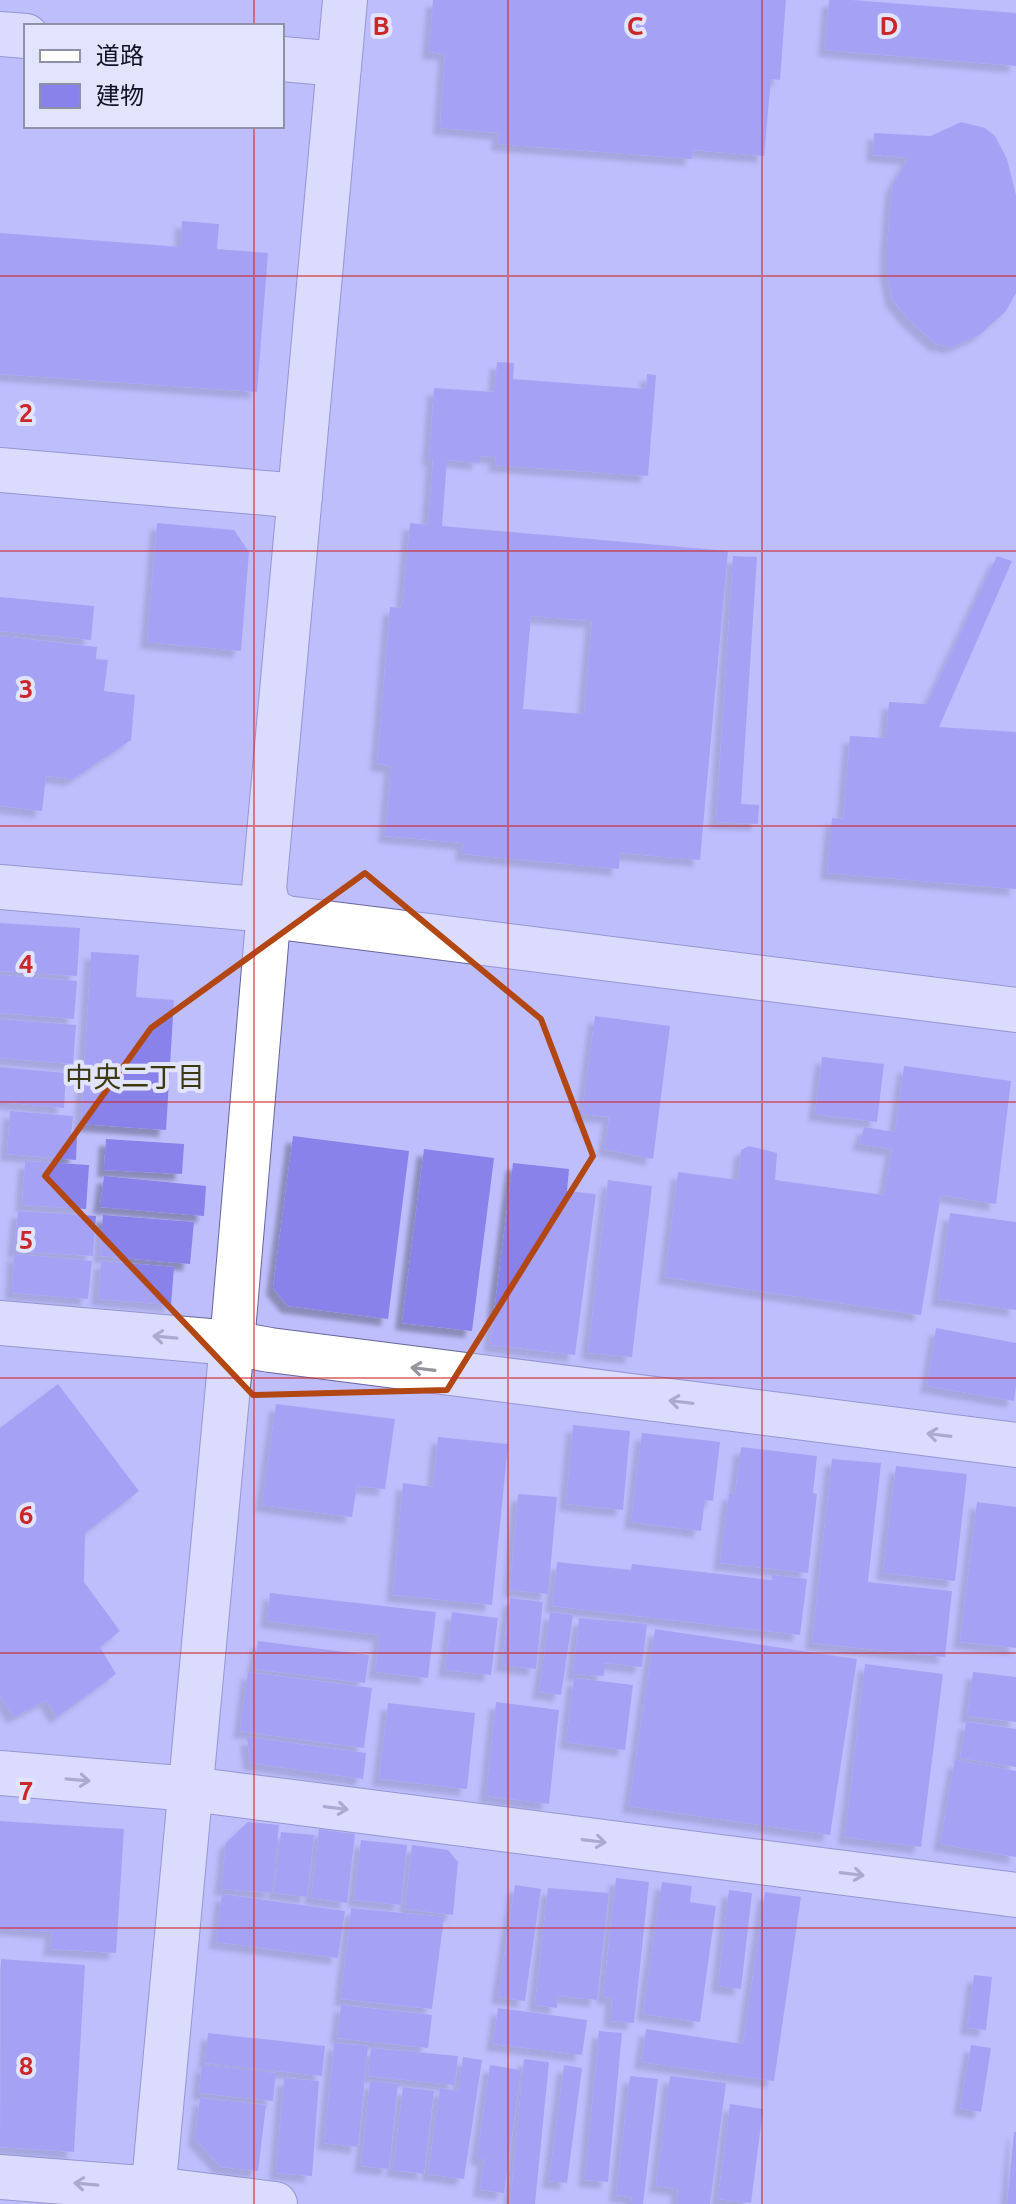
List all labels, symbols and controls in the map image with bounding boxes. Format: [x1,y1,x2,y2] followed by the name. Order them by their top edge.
[372,11,390,40] text: B
[627,11,644,40] text: C
[880,11,898,40] text: D
[24,24,284,128] legend
[96,42,144,69] text: 道路
[96,82,144,109] text: 建物
[19,398,33,427] text: 2
[19,674,33,703] text: 3
[19,949,33,978] text: 4
[65,1061,205,1092] district label: 中央二丁目
[19,1225,33,1254] text: 5
[152,1329,179,1344] one-way arrow
[411,1361,436,1376] one-way arrow
[669,1394,694,1409] one-way arrow
[927,1427,952,1442] one-way arrow
[19,1500,33,1529] text: 6
[64,1772,91,1787] one-way arrow
[19,1776,33,1805] text: 7
[323,1801,348,1816] one-way arrow
[581,1834,606,1849] one-way arrow
[839,1867,864,1882] one-way arrow
[19,2051,33,2080] text: 8
[73,2176,100,2191] one-way arrow

